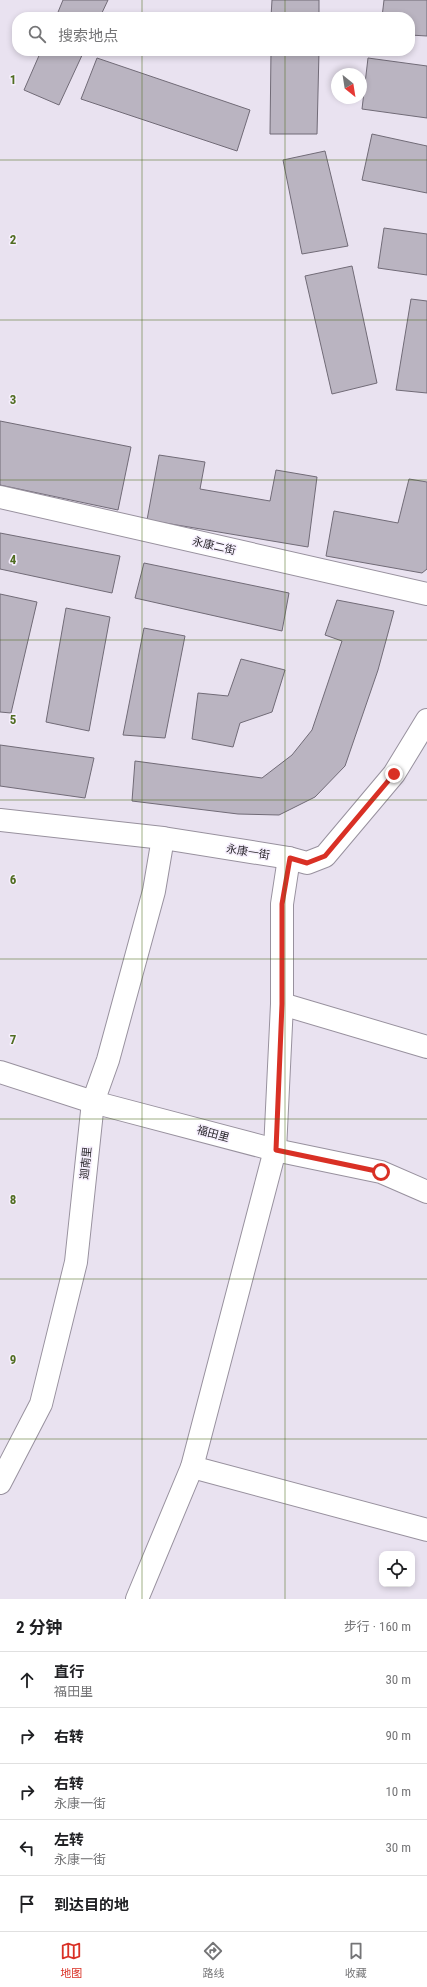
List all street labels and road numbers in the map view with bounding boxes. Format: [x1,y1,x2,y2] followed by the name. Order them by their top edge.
[191,535,237,557] street label: 永康二街
[225,842,271,862] street label: 永康一街
[195,1123,231,1145] street label: 福田里
[78,1146,94,1180] street label: 迦南里

